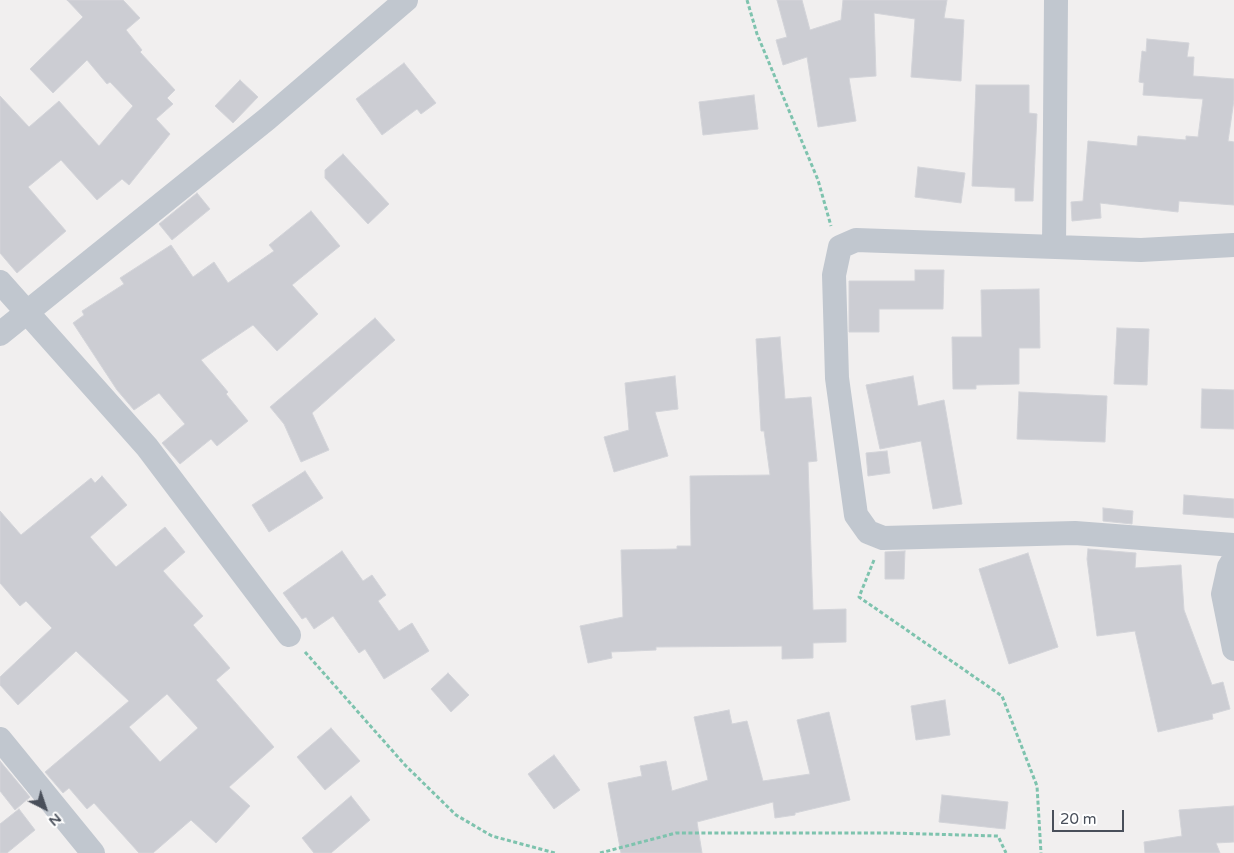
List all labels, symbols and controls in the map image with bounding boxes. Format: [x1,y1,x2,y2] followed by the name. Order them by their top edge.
[20,783,70,833] north arrow
[1054,800,1126,832] scale bar
[45,810,65,830] text: N
[1060,810,1097,828] text: 20 m

